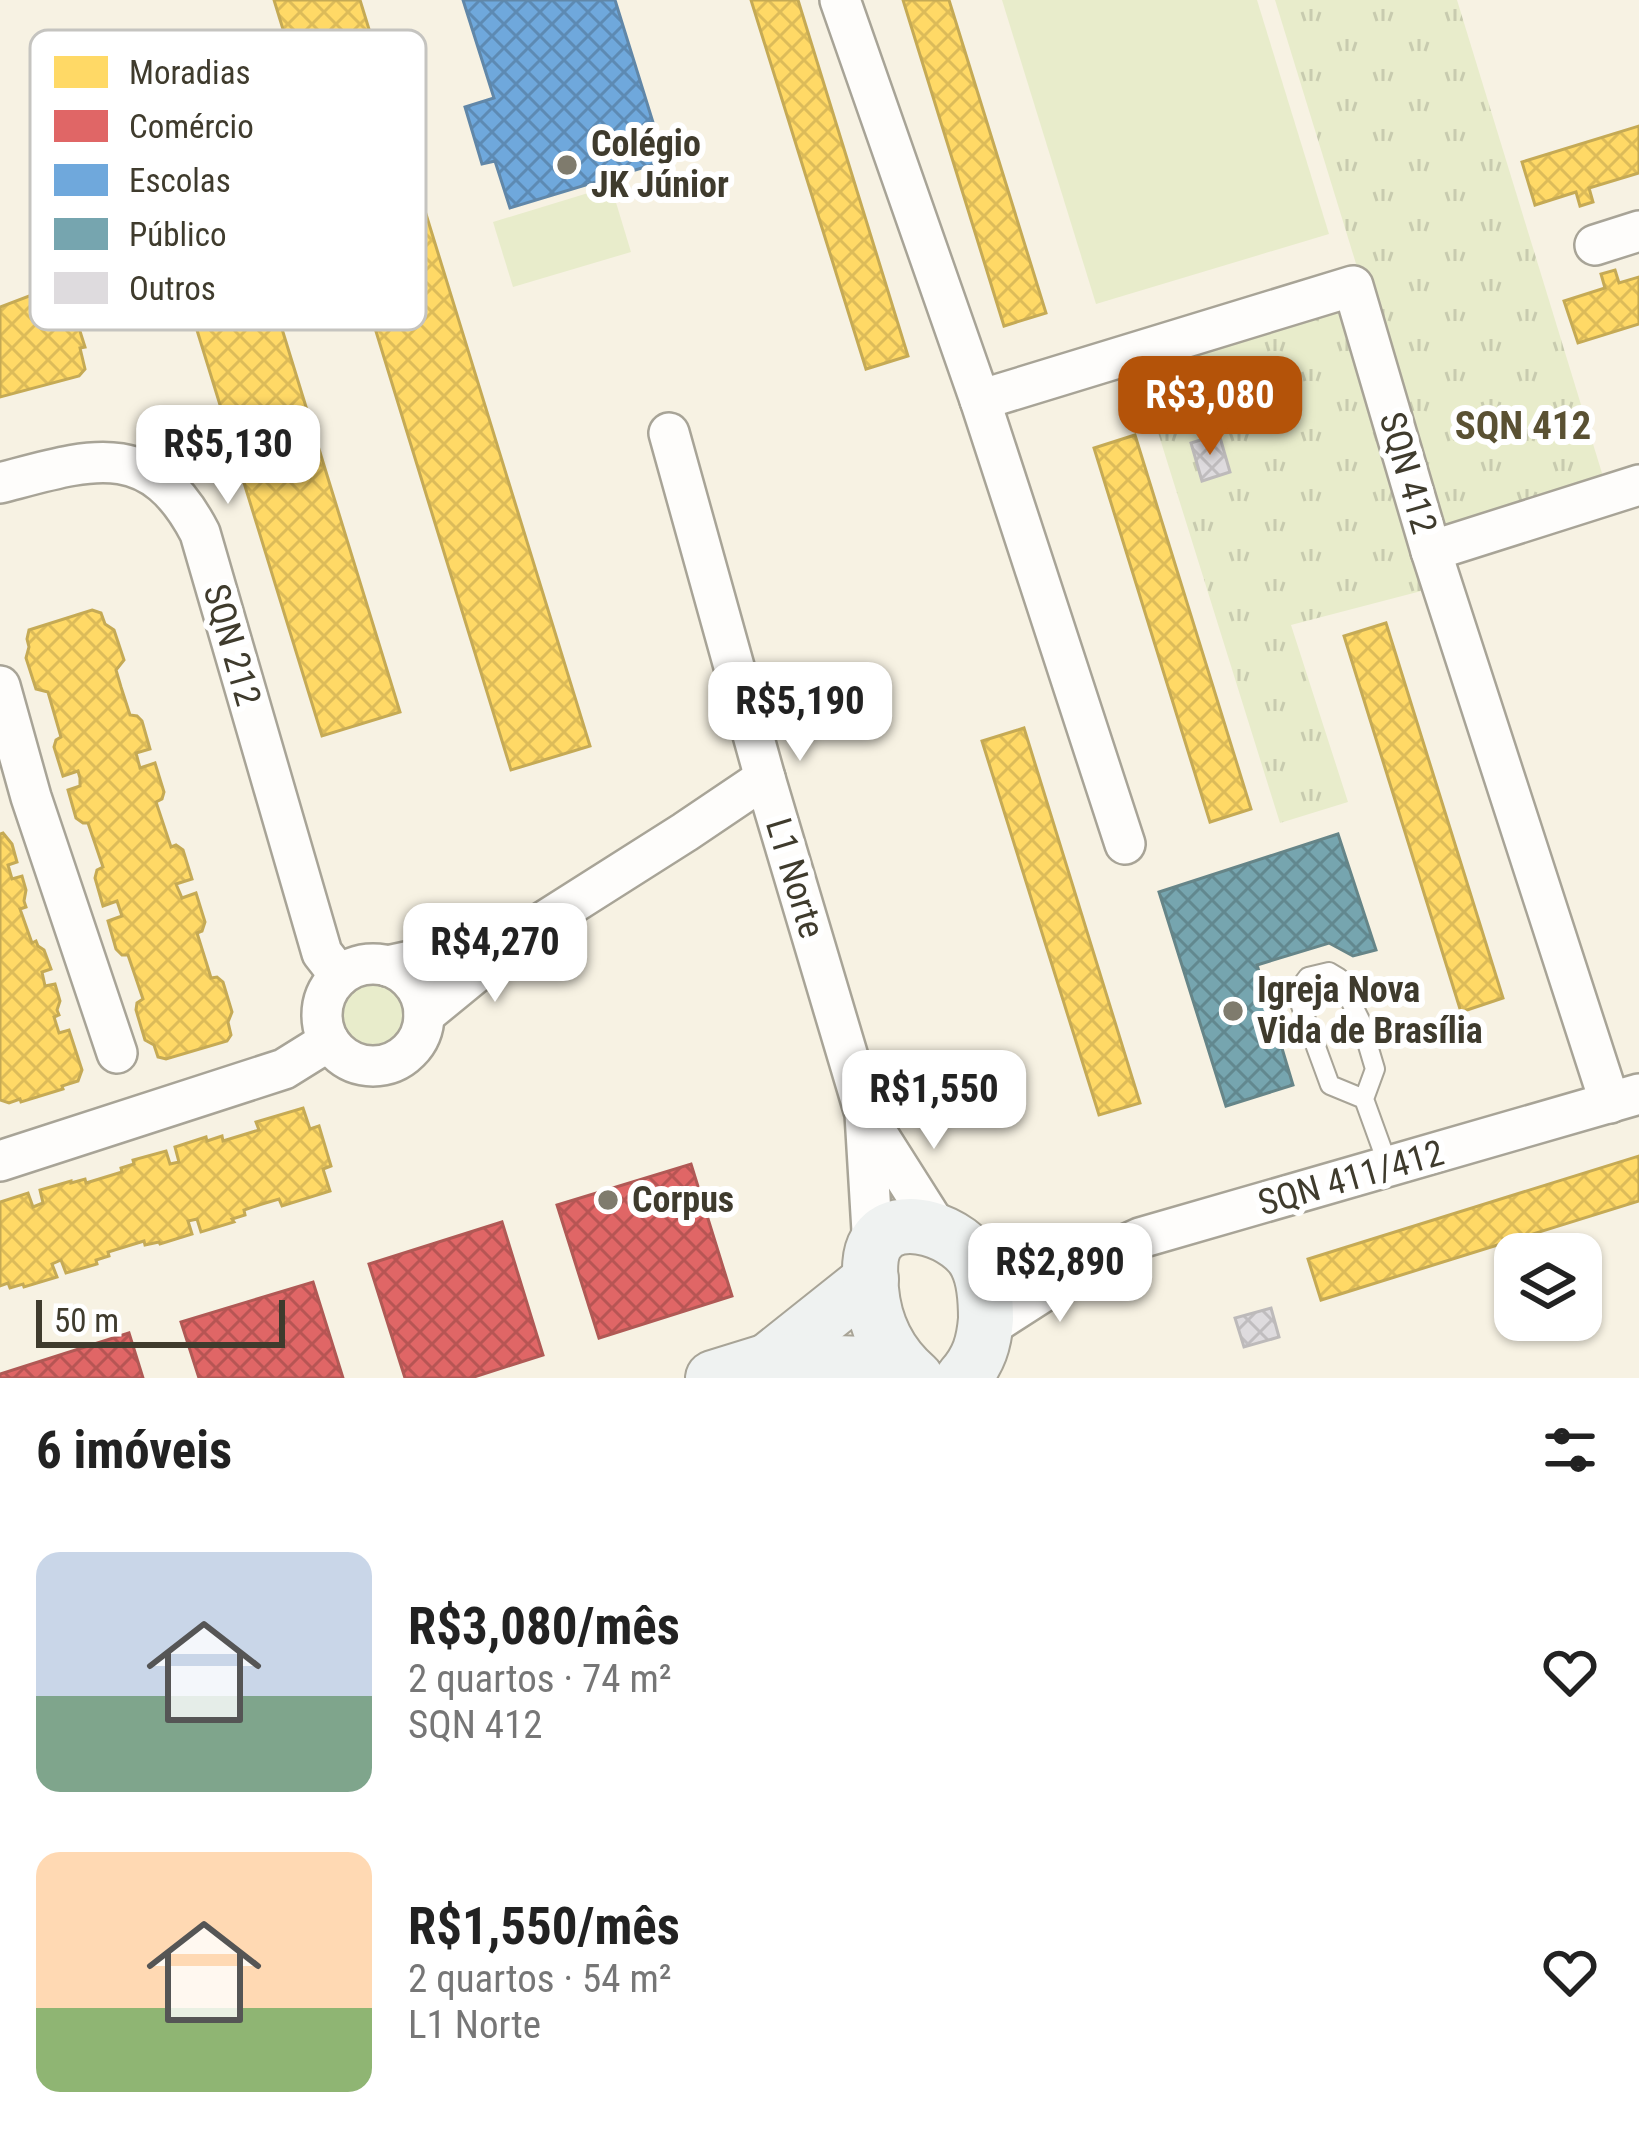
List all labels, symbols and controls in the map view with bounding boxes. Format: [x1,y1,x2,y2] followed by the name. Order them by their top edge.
[30,30,426,330] legend
[129,53,251,92] text: Moradias
[129,107,254,146] text: Comércio
[591,123,729,206] place label: Colégio JK Júnior
[554,152,580,178] marker: Colégio JK Júnior
[129,161,231,200] text: Escolas
[129,215,226,254] text: Público
[129,269,216,308] text: Outros
[1099,356,1321,458] pin: R$3,080
[1145,372,1275,418] text: R$3,080
[1455,403,1591,449] district label: SQN 412
[117,405,339,507] pin: R$5,130
[1371,408,1445,538] street label: SQN 412
[163,421,293,467] text: R$5,130
[195,580,269,710] street label: SQN 212
[689,662,911,764] pin: R$5,190
[735,678,865,724] text: R$5,190
[757,813,833,943] street label: L1 Norte
[384,903,606,1005] pin: R$4,270
[430,919,560,965] text: R$4,270
[1257,969,1483,1052] place label: Igreja Nova Vida de Brasília
[1220,998,1246,1024] marker: Igreja Nova Vida de Brasília
[823,1050,1045,1152] pin: R$1,550
[869,1066,999,1112] text: R$1,550
[1253,1132,1449,1224] street label: SQN 411/412
[632,1179,734,1221] place label: Corpus
[595,1187,621,1213] marker: Corpus
[949,1223,1171,1325] pin: R$2,890
[1494,1233,1602,1341] map controls
[1494,1233,1602,1341] button: layers
[995,1239,1125,1285] text: R$2,890
[36,1294,285,1347] scale bar
[54,1301,119,1340] text: 50 m
[1537,1417,1603,1483] icon: filters
[36,1421,232,1480] text: 6 imóveis
[408,1597,680,1656] text: R$3,080/mês
[132,1600,276,1744] icon: home
[1537,1639,1603,1705] icon: heart
[408,1656,672,1702] text: 2 quartos · 74 m²
[408,1702,543,1748] text: SQN 412
[408,1897,680,1956] text: R$1,550/mês
[132,1900,276,2044] icon: home
[1537,1939,1603,2005] icon: heart
[408,1956,672,2002] text: 2 quartos · 54 m²
[408,2002,541,2048] text: L1 Norte

